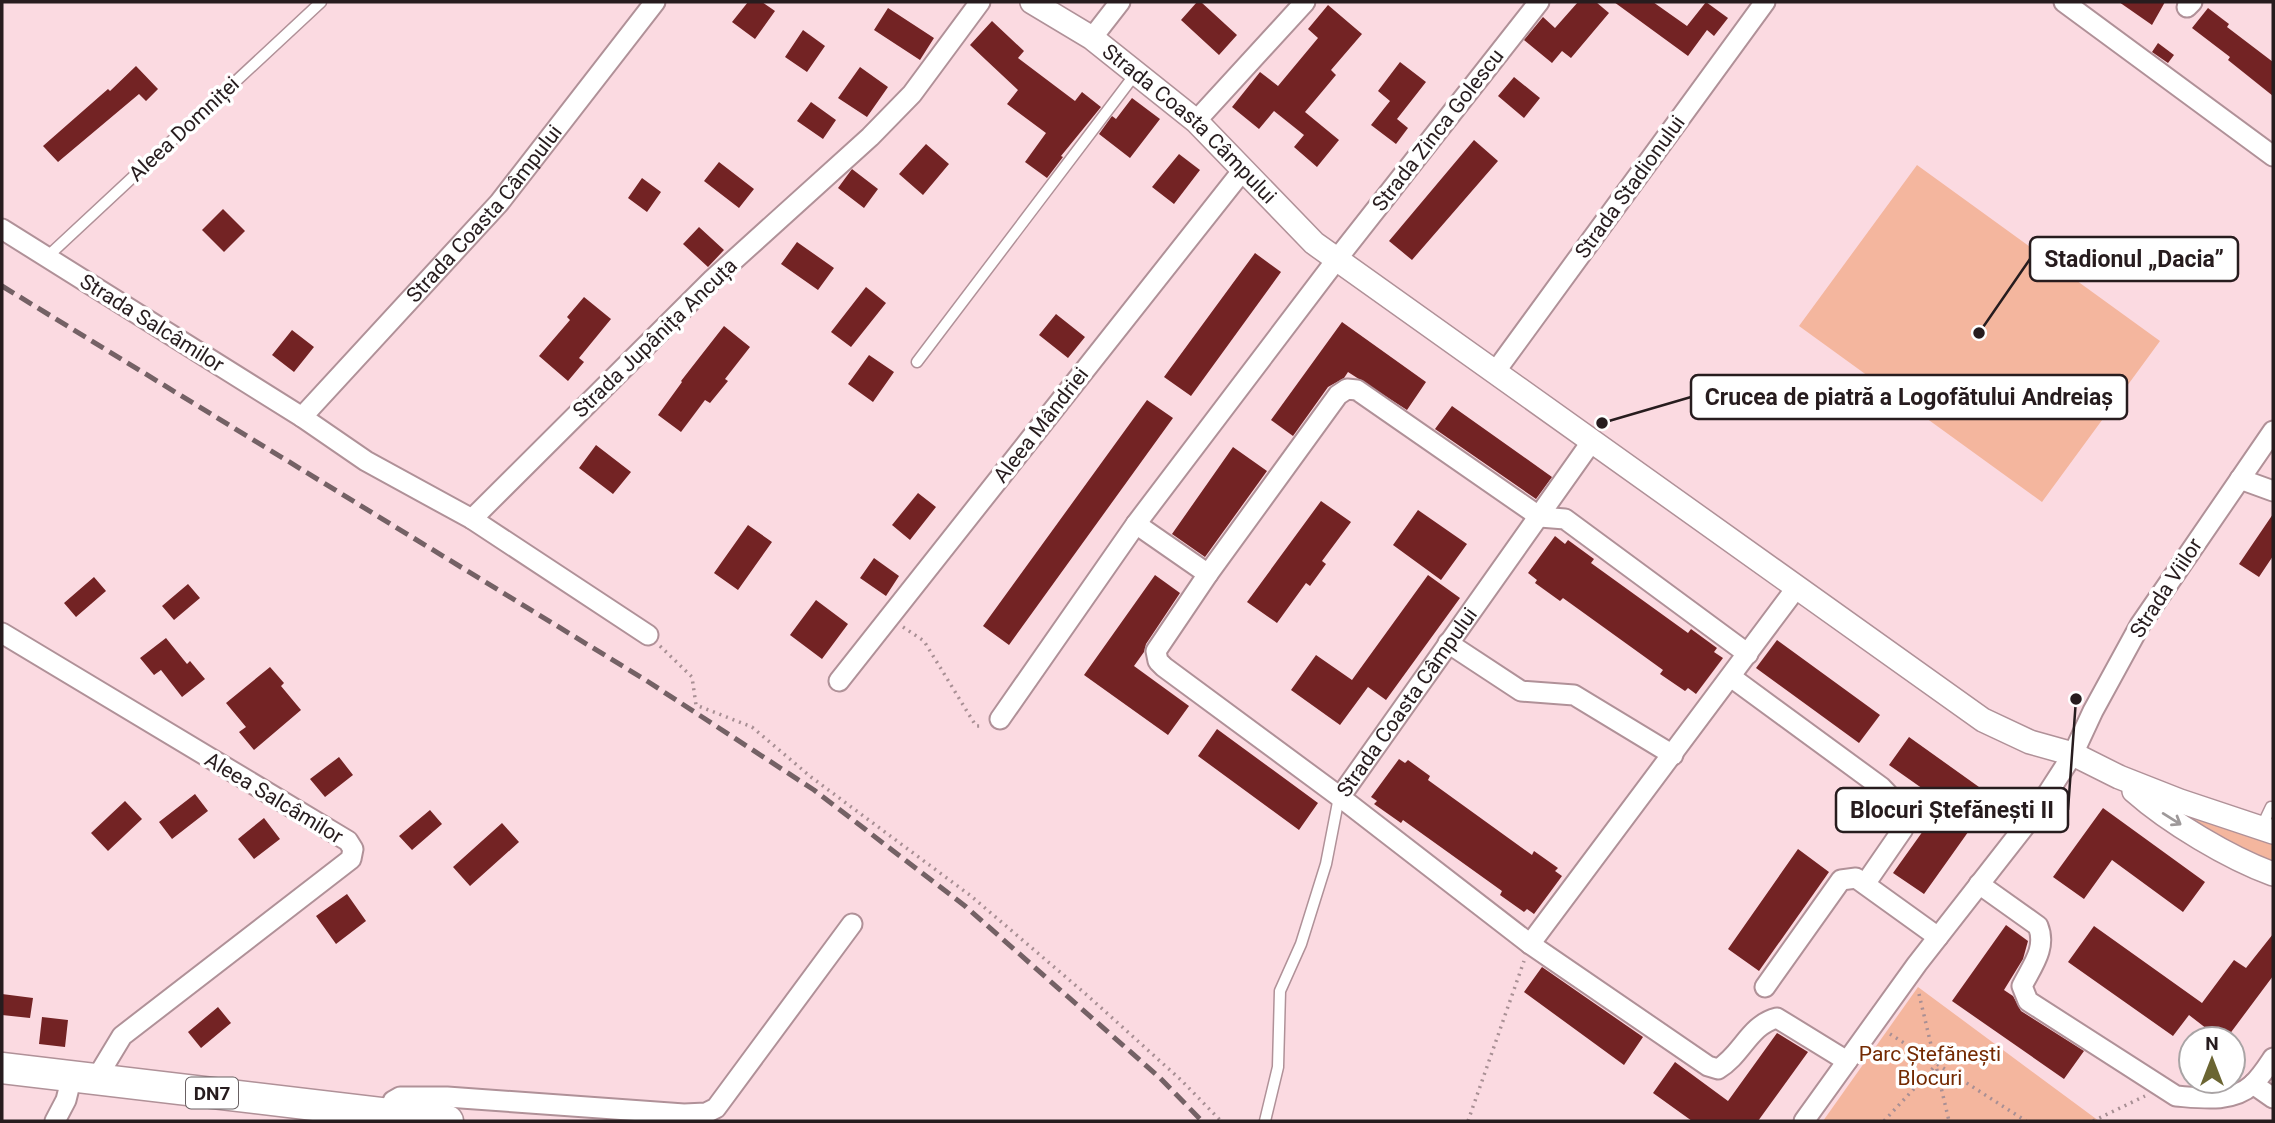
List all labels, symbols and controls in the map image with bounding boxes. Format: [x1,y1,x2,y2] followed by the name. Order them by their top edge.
[1098,39,1281,208] street label: Strada Coasta Câmpului
[1367,44,1509,216] street label: Strada Zinca Golescu
[124,72,245,187] street label: Aleea Domniței
[1570,111,1690,263] street label: Strada Stadionului
[401,120,567,307] street label: Strada Coasta Câmpului
[2030,237,2238,281] callout: Stadionul „Dacia”
[2044,246,2224,273] text: Stadionul „Dacia”
[568,253,743,423] street label: Strada Jupânița Ancuța
[76,269,228,377] street label: Strada Salcâmilor
[989,363,1093,487] street label: Aleea Mândriei
[1691,375,2127,419] callout: Crucea de piatră a Logofătului Andreiaș
[1705,384,2113,411] text: Crucea de piatră a Logofătului Andreiaș
[2125,534,2207,642] street label: Strada Viilor
[1332,603,1482,802] street label: Strada Coasta Câmpului
[201,747,347,849] street label: Aleea Salcâmilor
[1836,788,2068,832] callout: Blocuri Ștefănești II
[1850,797,2054,824] text: Blocuri Ștefănești II
[2162,812,2182,826] one-way arrow
[2177,1025,2247,1095] north arrow
[2205,1032,2219,1055] text: N
[1859,1042,2001,1090] park label: Parc Ștefănești Blocuri
[186,1078,238,1108] road number: DN7

